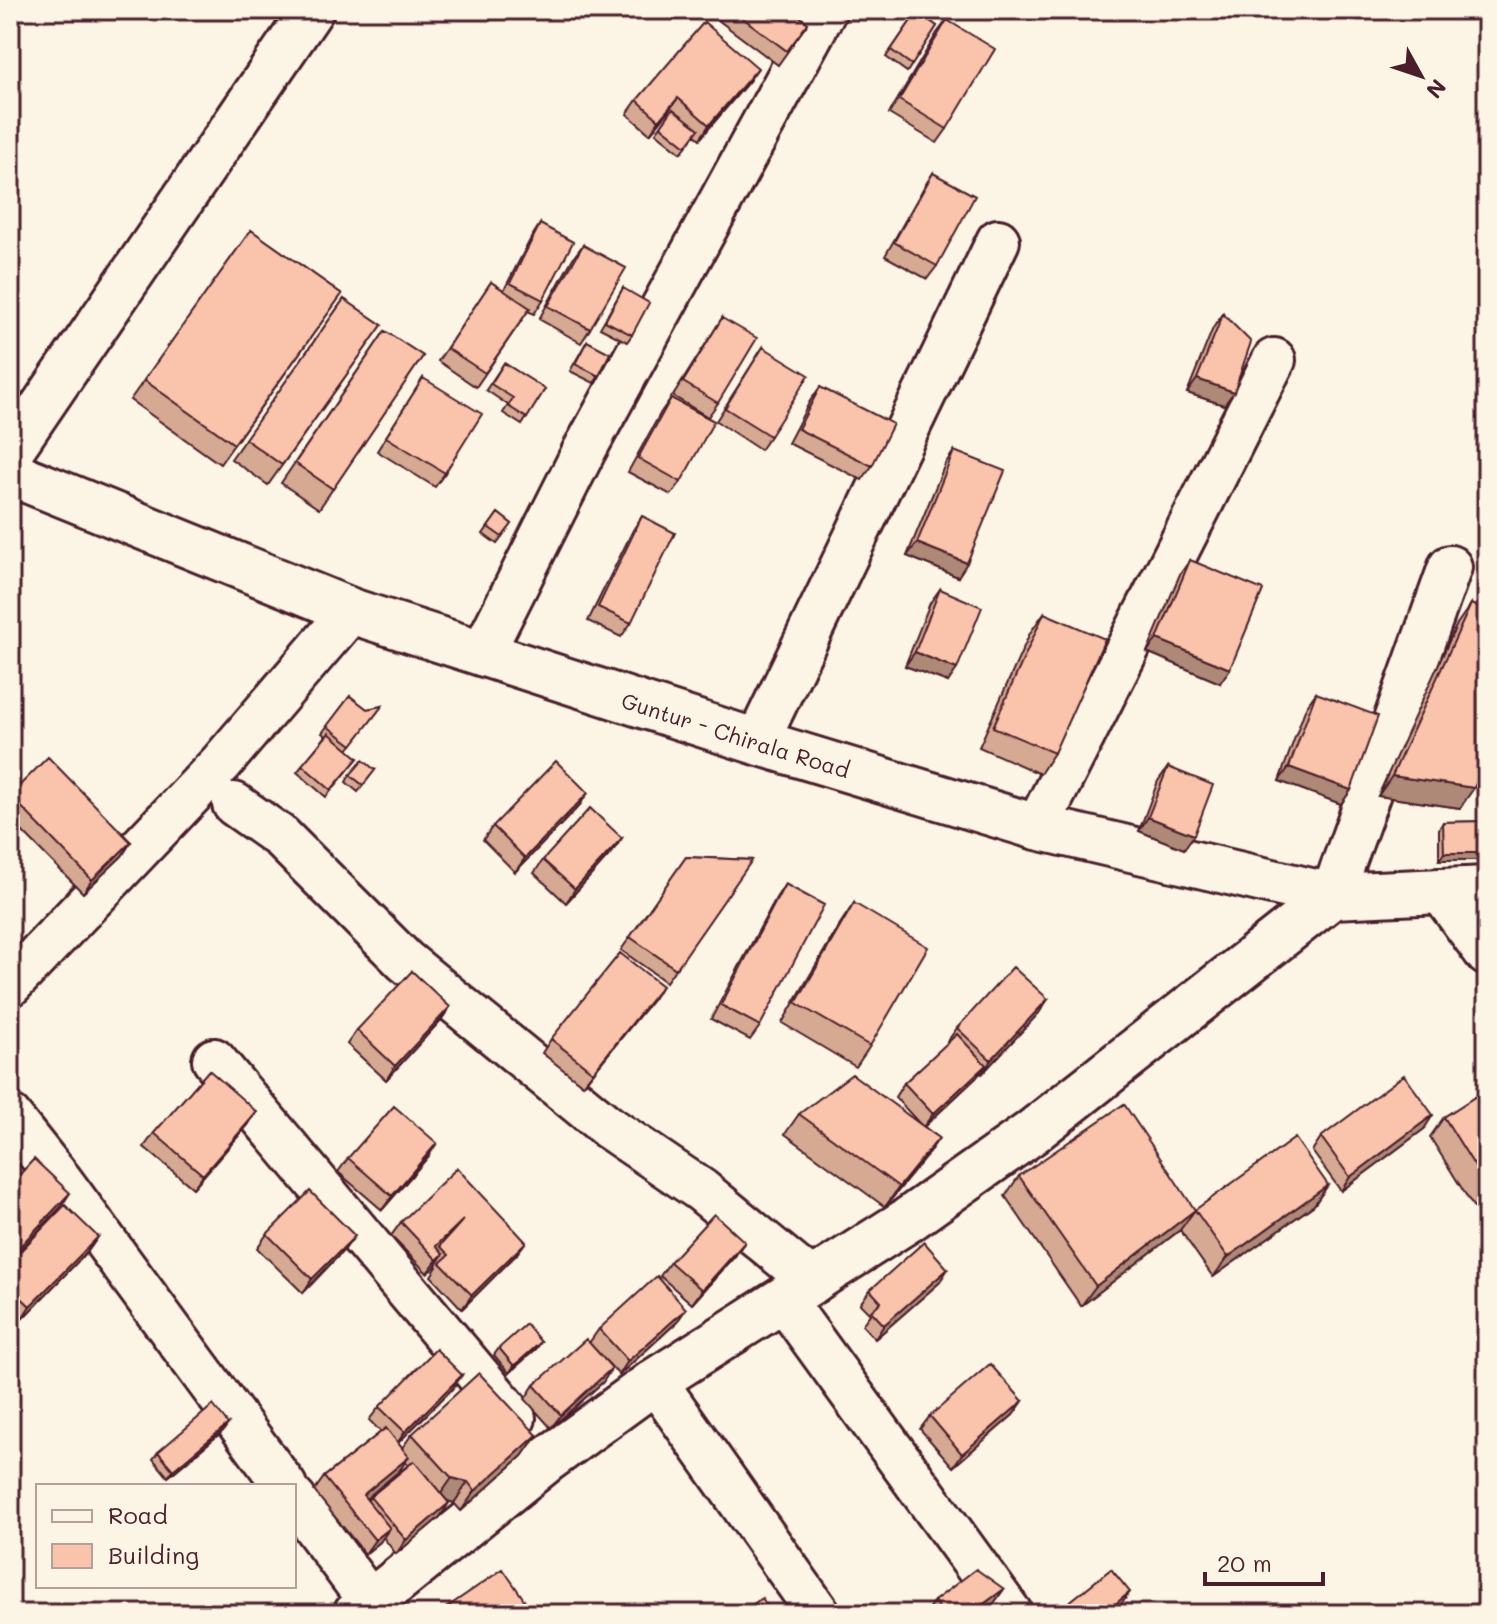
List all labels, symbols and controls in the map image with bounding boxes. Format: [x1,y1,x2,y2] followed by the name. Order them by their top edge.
[1381,36,1461,116] north arrow
[1420,73,1453,105] text: N
[618,685,853,784] street label: Guntur - Chirala Road
[36,1484,296,1588] legend
[108,1499,168,1530] text: Road
[1205,1536,1323,1586] scale bar
[108,1539,199,1570] text: Building
[1217,1547,1272,1578] text: 20 m

